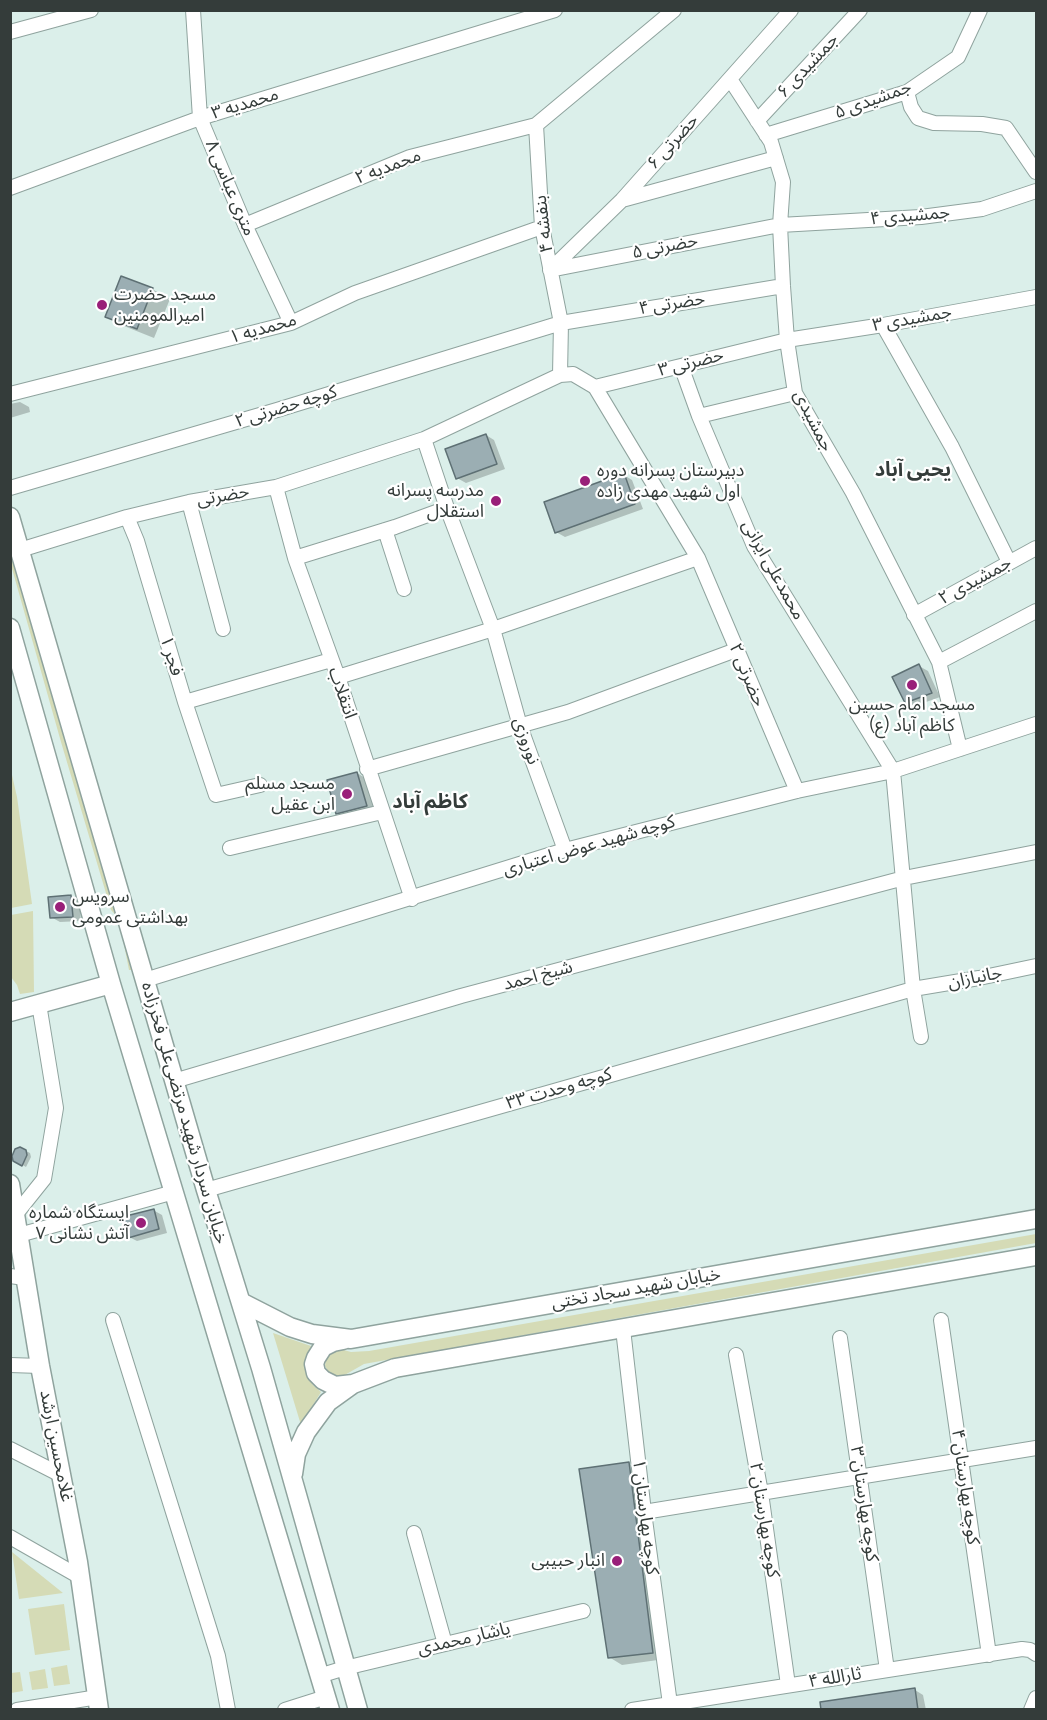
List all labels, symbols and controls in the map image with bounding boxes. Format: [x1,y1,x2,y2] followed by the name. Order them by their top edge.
[773,29,843,103] street label: جمشیدی ۶
[832,76,914,124] street label: جمشیدی ۵
[209,84,281,124] street label: محمدیه ۳
[643,110,703,174] street label: حضرتی ۶
[200,137,260,239] street label: ۸ متری عباسی
[352,145,424,189] street label: محمدیه ۲
[530,194,558,254] street label: بنفشه ۴
[869,202,951,230] street label: جمشیدی ۴
[630,230,700,264] street label: حضرتی ۵
[114,284,216,326] place label: مسجد حضرت امیرالمومنین
[637,288,707,320] street label: حضرتی ۴
[95,298,109,312] marker: مسجد حضرت امیرالمومنین
[871,301,953,337] street label: جمشیدی ۳
[227,309,299,349] street label: محمدیه ۱
[656,344,726,382] street label: حضرتی ۳
[232,381,340,433] street label: کوچه حضرتی ۲
[788,387,838,455] street label: جمشیدی
[875,458,951,482] district label: یحیی آباد
[597,460,744,502] place label: دبیرستان پسرانه دوره اول شهید مهدی زاده
[578,474,592,488] marker: دبیرستان پسرانه دوره اول شهید مهدی زاده
[387,480,484,522] place label: مدرسه پسرانه استقلال
[195,481,251,511] street label: حضرتی
[489,494,503,508] marker: مدرسه پسرانه استقلال
[737,516,809,624] street label: محمدعلی ایرانی
[935,552,1015,610] street label: جمشیدی ۲
[155,633,187,679] street label: فجر ۱
[724,640,770,710] street label: حضرتی ۲
[323,664,361,722] street label: انتقلاب
[905,678,919,692] marker: مسجد امام حسین (ع) کاظم آباد
[849,694,975,736] place label: مسجد امام حسین (ع) کاظم آباد
[508,715,544,767] street label: نوروزی
[245,773,335,816] place label: مسجد مسلم ابن عقیل
[340,787,354,801] marker: مسجد مسلم ابن عقیل
[392,790,468,814] district label: کاظم آباد
[500,811,678,881] street label: کوچه شهید عوض اعتباری
[72,886,188,928] place label: سرویس بهداشتی عمومی
[53,900,67,914] marker: سرویس بهداشتی عمومی
[501,956,575,996] street label: شیخ احمد
[946,962,1004,994] street label: جانبازان
[136,980,232,1246] street label: خیابان سردار شهید مرتضی‌علی فخرزاده
[504,1064,614,1114] street label: کوچه وحدت ۳۳
[29,1202,129,1244] place label: ایستگاه شماره ۷ آتش نشانی
[134,1216,148,1230] marker: ایستگاه شماره ۷ آتش نشانی
[550,1263,722,1315] street label: خیابان شهید سجاد تختی
[35,1388,77,1504] street label: غلامحسین ارشد
[946,1428,984,1546] street label: کوچه بهارستان ۴
[845,1445,883,1563] street label: کوچه بهارستان ۳
[627,1458,663,1576] street label: کوچه بهارستان ۱
[744,1461,784,1579] street label: کوچه بهارستان ۲
[531,1550,605,1572] place label: انبار حبیبی
[610,1554,624,1568] marker: انبار حبیبی
[415,1618,513,1660] street label: یاشار محمدی
[807,1663,863,1693] street label: ثارالله ۴

